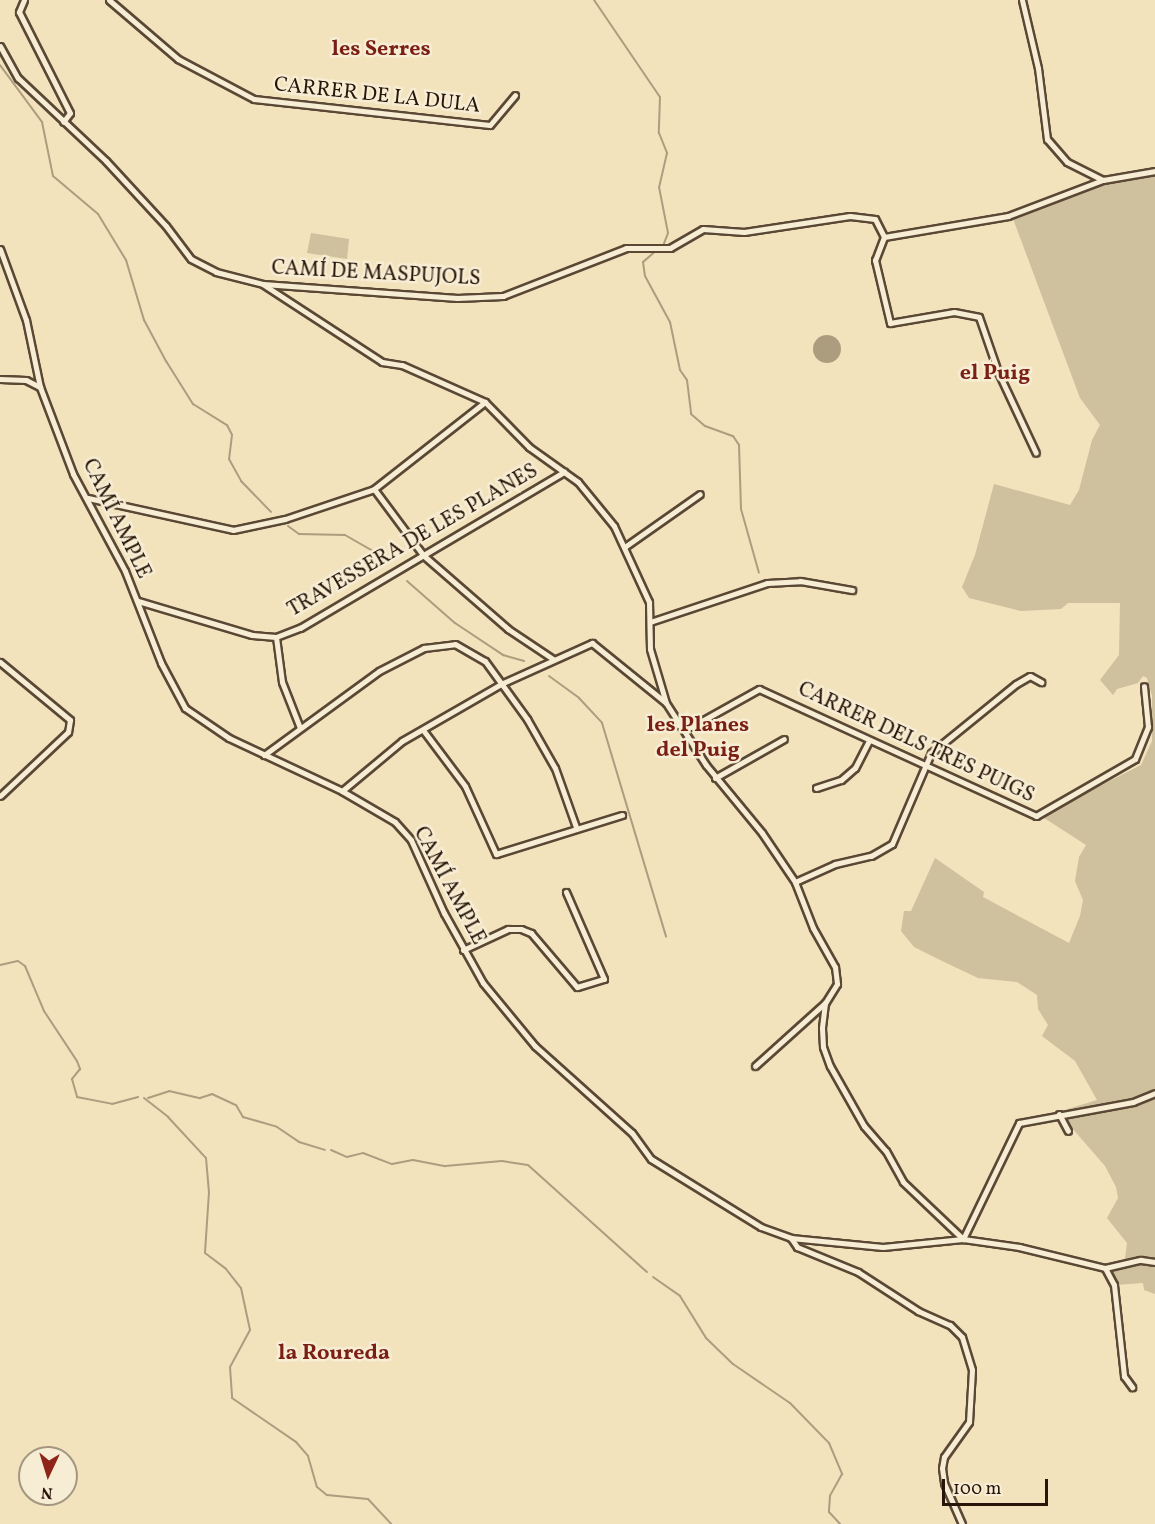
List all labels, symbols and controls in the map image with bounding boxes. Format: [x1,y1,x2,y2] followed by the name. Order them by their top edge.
[331,37,431,63] district label: les Serres
[273,73,481,119] street label: CARRER DE LA DULA
[271,256,481,292] street label: CAMÍ DE MASPUJOLS
[960,361,1030,387] district label: el Puig
[76,455,156,583] street label: CAMÍ AMPLE
[283,459,543,623] street label: TRAVESSERA DE LES PLANES
[793,677,1039,809] street label: CARRER DELS TRES PUIGS
[647,712,749,764] district label: les Planes del Puig
[407,823,491,949] street label: CAMÍ AMPLE
[278,1341,390,1367] district label: la Roureda
[18,1446,78,1506] north arrow
[945,1467,1052,1505] scale bar
[953,1477,1002,1502] text: 100 m
[40,1481,53,1503] text: N

